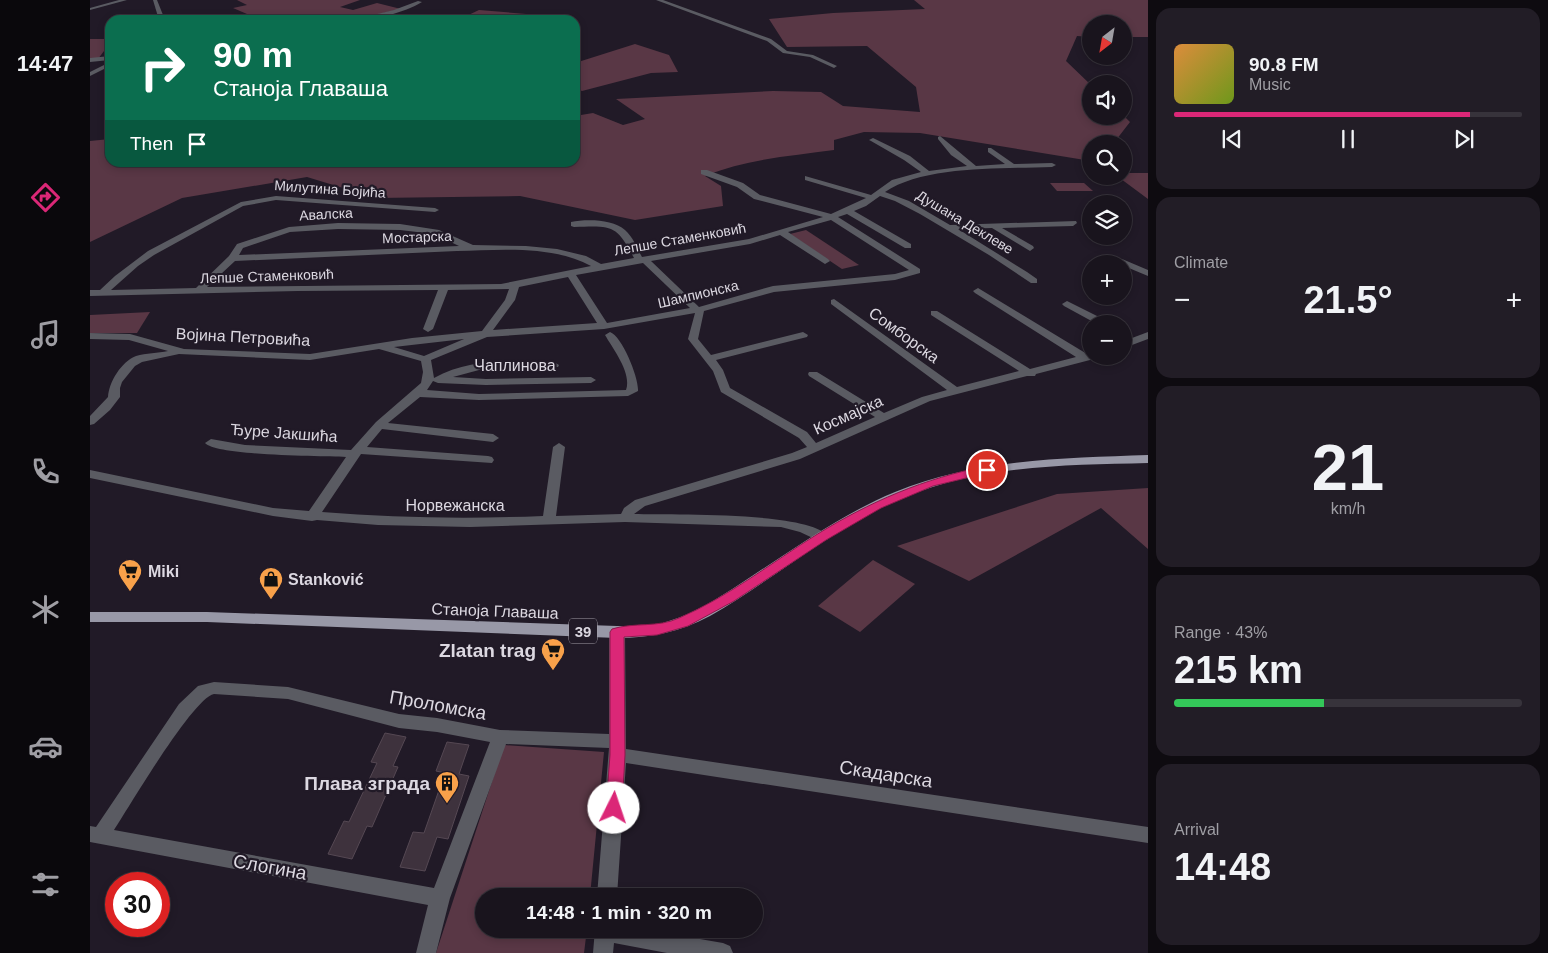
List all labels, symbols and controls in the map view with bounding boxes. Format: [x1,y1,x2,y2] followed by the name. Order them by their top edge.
[1082,15,1132,65] north arrow
[1082,15,1132,365] map controls
[130,35,195,100] icon: right
[213,35,293,74] text: 90 m
[17,51,73,76] text: 14:47
[1249,54,1319,75] text: 90.8 FM
[1082,75,1132,125] button: sound
[213,76,388,101] text: Станоја Главаша
[1249,76,1291,93] text: Music
[1218,125,1246,153] icon: previous
[1334,125,1362,153] icon: pause
[1450,125,1478,153] icon: next
[183,130,211,158] icon: arrive
[130,133,173,154] text: Then
[1082,135,1132,185] button: search
[274,177,387,201] street label: Милутина Бојића
[28,180,63,215] icon: directions
[914,187,1016,257] street label: Душана Деклеве
[1082,195,1132,245] button: layers
[299,205,353,223] street label: Авалска
[613,219,747,259] street label: Лепше Стаменковић
[382,228,452,246] street label: Мостарска
[1174,254,1228,271] text: Climate
[1082,255,1132,305] button: +
[200,266,334,286] street label: Лепше Стаменковић
[656,277,740,311] street label: Шампионска
[1303,279,1393,321] text: 21.5°
[1174,284,1190,315] text: −
[1506,284,1522,315] text: +
[866,304,942,366] street label: Сомборска
[1082,315,1132,365] button: −
[28,317,63,352] icon: music
[175,325,311,349] street label: Војина Петровића
[474,357,556,374] street label: Чаплинова
[811,392,885,438] street label: Космајска
[230,421,338,445] street label: Ђуре Јакшића
[1312,431,1384,504] text: 21
[966,449,1008,491] pin
[28,454,63,489] icon: phone
[973,456,1001,484] icon: arrive
[405,497,505,514] street label: Норвежанска
[1331,500,1365,517] text: km/h
[117,558,143,592] supermarket icon: Miki
[148,563,179,580] place label: Miki
[258,566,284,600] shop icon: Stanković
[288,571,364,588] place label: Stanković
[28,592,63,627] icon: climate
[431,600,559,622] street label: Станоја Главаша
[569,618,597,644] road number: 39
[1174,624,1267,641] text: Range · 43%
[540,637,566,671] supermarket icon: Zlatan trag
[439,640,536,661] place label: Zlatan trag
[1174,649,1303,691] text: 215 km
[388,686,489,724] street label: Проломска
[28,729,63,764] icon: car
[838,756,935,792] street label: Скадарска
[434,770,460,804] building icon: Плава зграда
[304,773,430,794] place label: Плава зграда
[587,781,639,833] position arrow
[1174,821,1219,838] text: Arrival
[1174,846,1271,888] text: 14:48
[232,850,309,884] street label: Слогина
[28,867,63,902] icon: filters
[105,872,170,937] speed limit sign: 30
[526,902,712,923] text: 14:48 · 1 min · 320 m

